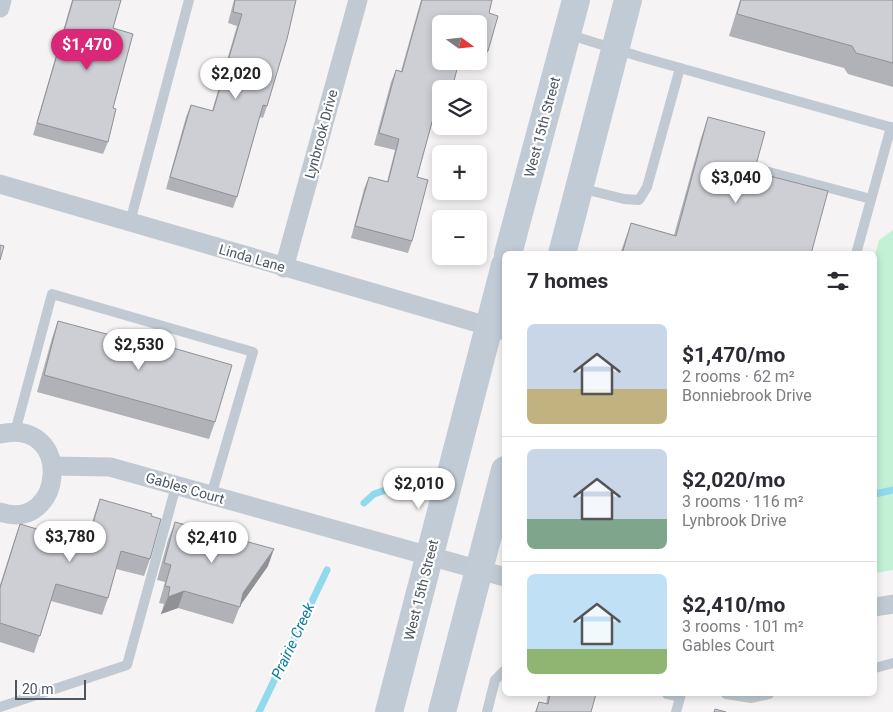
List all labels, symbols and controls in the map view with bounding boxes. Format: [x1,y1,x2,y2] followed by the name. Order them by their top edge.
[432,15,488,70] north arrow
[432,15,487,265] map controls
[46,28,128,71] pin: $1,470
[62,35,112,54] text: $1,470
[195,58,277,100] pin: $2,020
[211,64,261,83] text: $2,020
[521,75,563,179] street label: West 15th Street
[432,80,487,135] button: layers
[301,88,341,180] street label: Lynbrook Drive
[432,145,487,200] button: +
[695,162,777,204] pin: $3,040
[711,168,761,187] text: $3,040
[432,210,487,265] button: −
[217,241,287,275] street label: Linda Lane
[824,267,852,295] icon: filters
[527,269,608,293] text: 7 homes
[98,328,180,371] pin: $2,530
[114,335,164,354] text: $2,530
[682,343,785,367] text: $1,470/mo
[567,344,627,404] icon: home
[682,367,795,386] text: 2 rooms · 62 m²
[682,386,812,405] text: Bonniebrook Drive
[378,468,460,510] pin: $2,010
[682,468,785,492] text: $2,020/mo
[144,469,227,507] street label: Gables Court
[567,469,627,529] icon: home
[394,474,444,493] text: $2,010
[682,492,804,511] text: 3 rooms · 116 m²
[682,511,787,530] text: Lynbrook Drive
[29,520,111,563] pin: $3,780
[171,522,253,564] pin: $2,410
[45,527,95,546] text: $3,780
[187,528,237,547] text: $2,410
[401,538,441,642] street label: West 15th Street
[682,593,785,617] text: $2,410/mo
[567,594,627,654] icon: home
[267,599,319,682] water label: Prairie Creek
[682,617,804,636] text: 3 rooms · 101 m²
[682,636,775,655] text: Gables Court
[15,677,86,700] scale bar
[22,681,54,697] text: 20 m

